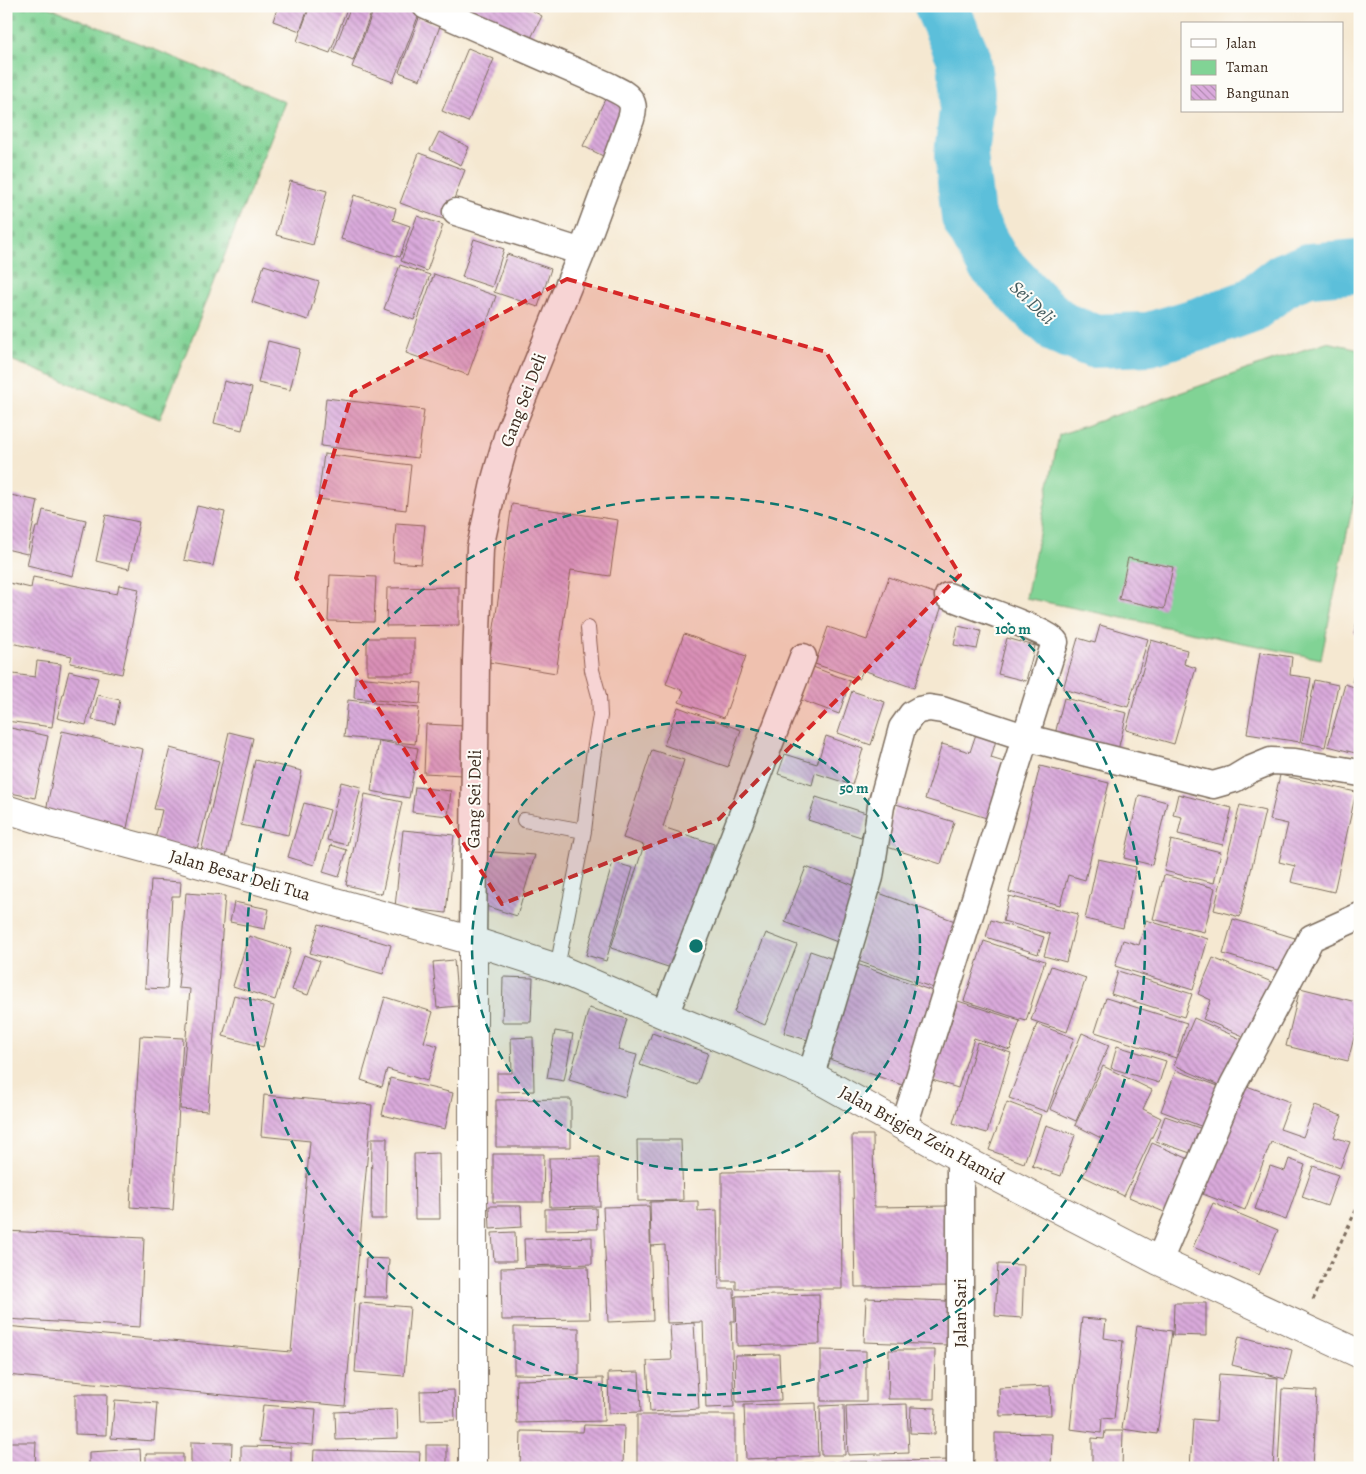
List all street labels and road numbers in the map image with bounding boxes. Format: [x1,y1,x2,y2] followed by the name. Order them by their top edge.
[494,350,552,450] street label: Gang Sei Deli
[461,749,487,849] street label: Gang Sei Deli
[167,843,314,907] street label: Jalan Besar Deli Tua
[835,1080,1009,1191] street label: Jalan Brigjen Zein Hamid
[948,1278,972,1348] street label: Jalan Sari

